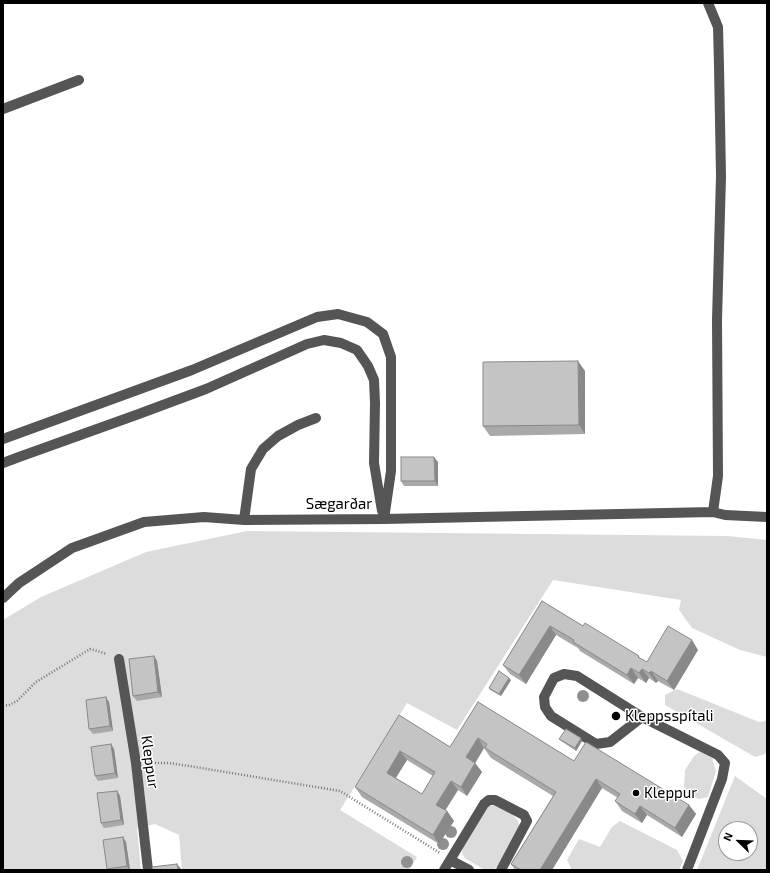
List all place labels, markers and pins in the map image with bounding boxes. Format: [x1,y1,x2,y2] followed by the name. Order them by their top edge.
[625,707,714,725] place label: Kleppsspítali
[610,710,622,722] marker: Kleppsspítali
[644,784,697,802] place label: Kleppur
[631,788,641,798] marker: Kleppur

